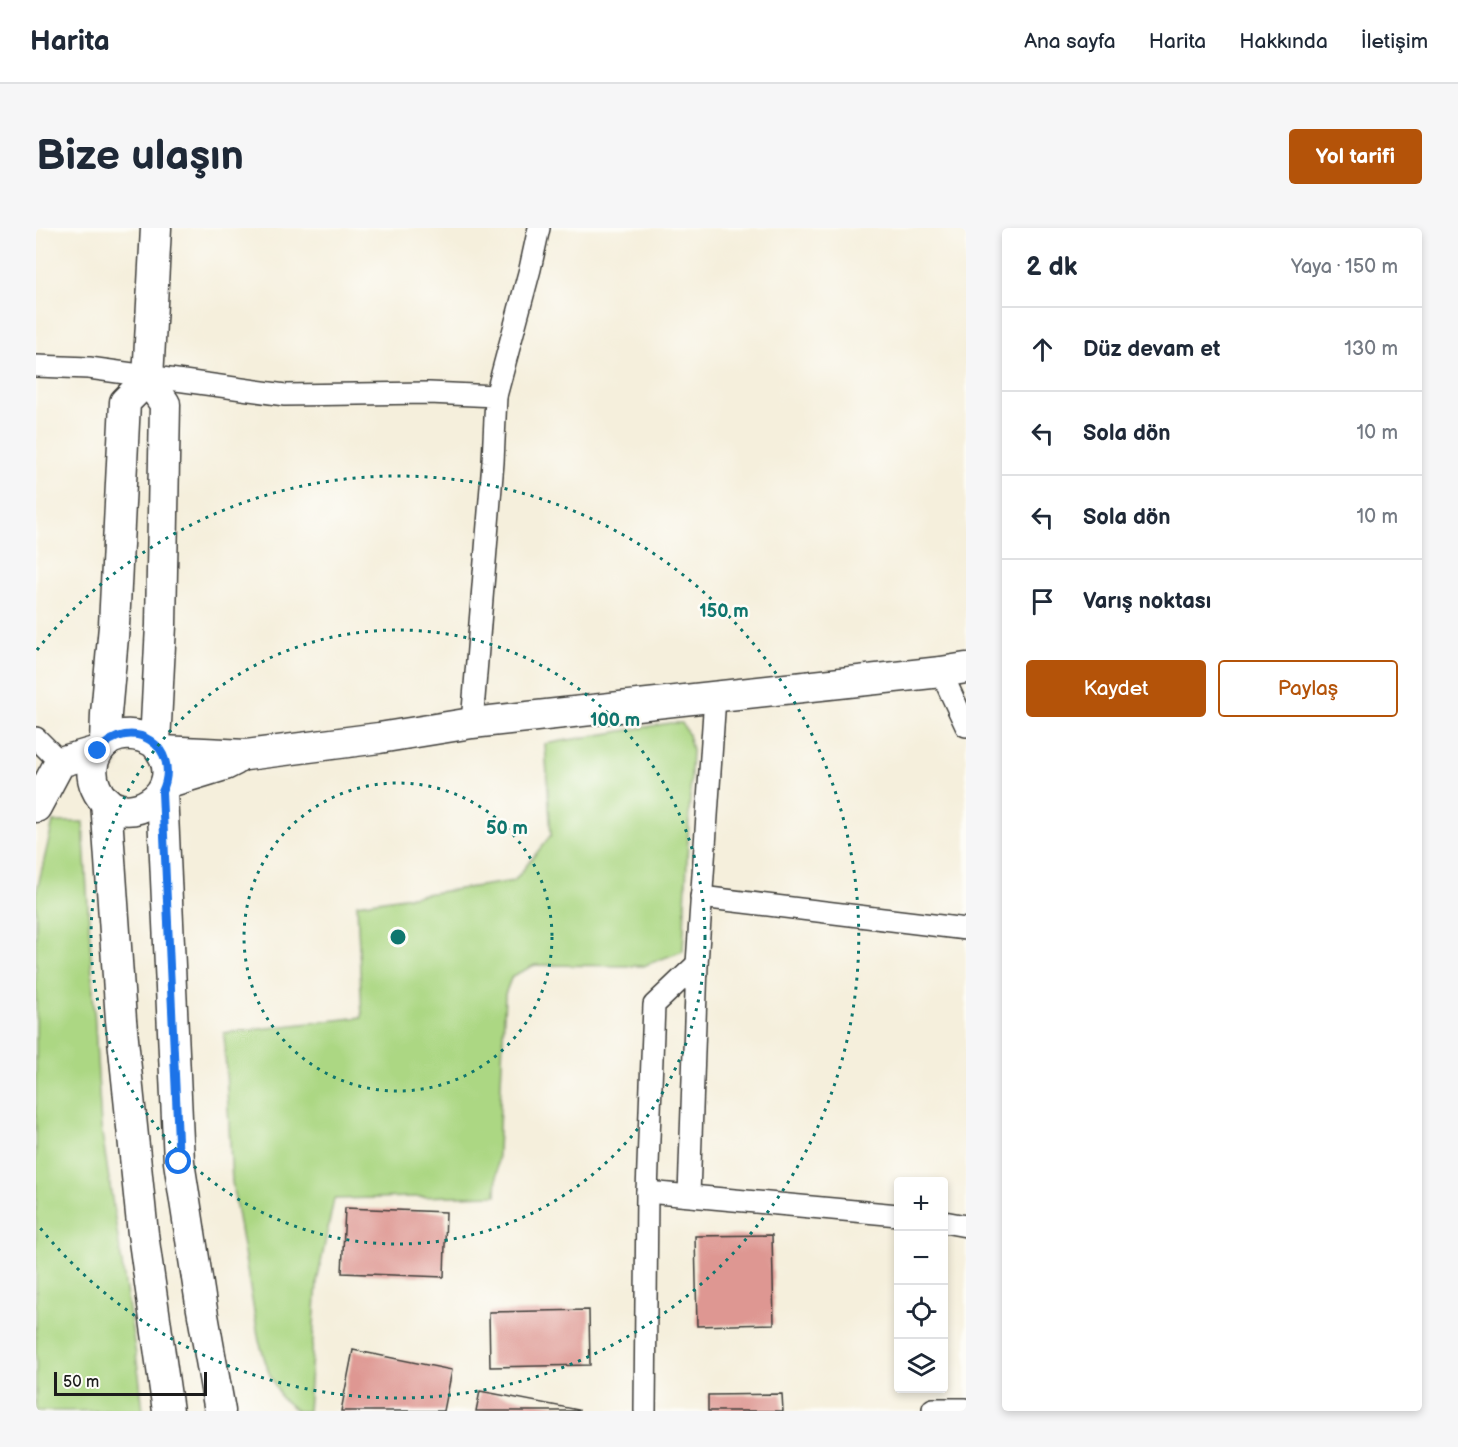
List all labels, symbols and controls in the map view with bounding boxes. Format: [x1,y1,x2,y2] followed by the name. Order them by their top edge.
[30,25,110,58] text: Harita
[1024,29,1116,54] text: Ana sayfa
[1149,29,1206,54] text: Harita
[1239,29,1328,54] text: Hakkında
[1361,29,1428,54] text: İletişim
[1289,129,1422,184] button: Yol tarifi
[36,131,244,182] text: Bize ulaşın
[1026,252,1077,283] text: 2 dk
[1291,255,1398,279] text: Yaya · 150 m
[1026,333,1059,366] icon: ahead
[1083,336,1220,363] text: Düz devam et
[1344,337,1398,361] text: 130 m
[1026,417,1059,450] icon: left
[1083,420,1171,447] text: Sola dön
[1357,421,1398,445] text: 10 m
[1026,501,1059,534] icon: left
[1083,504,1171,531] text: Sola dön
[1357,505,1398,529] text: 10 m
[1026,585,1059,618] icon: arrive
[1083,588,1211,615] text: Varış noktası
[699,601,749,622] text: 150 m
[1026,660,1206,717] button: Kaydet
[1218,660,1398,717] button: Paylaş
[590,710,640,731] text: 100 m
[84,737,110,763] route end
[486,818,528,839] text: 50 m
[388,927,408,947] centre of rings
[165,1148,191,1174] route start
[894,1177,948,1393] map controls
[894,1177,948,1231] button: +
[894,1231,948,1285] button: −
[894,1285,948,1339] button: locate
[894,1339,948,1393] button: layers
[54,1369,207,1396] scale bar
[63,1373,99,1392] text: 50 m

